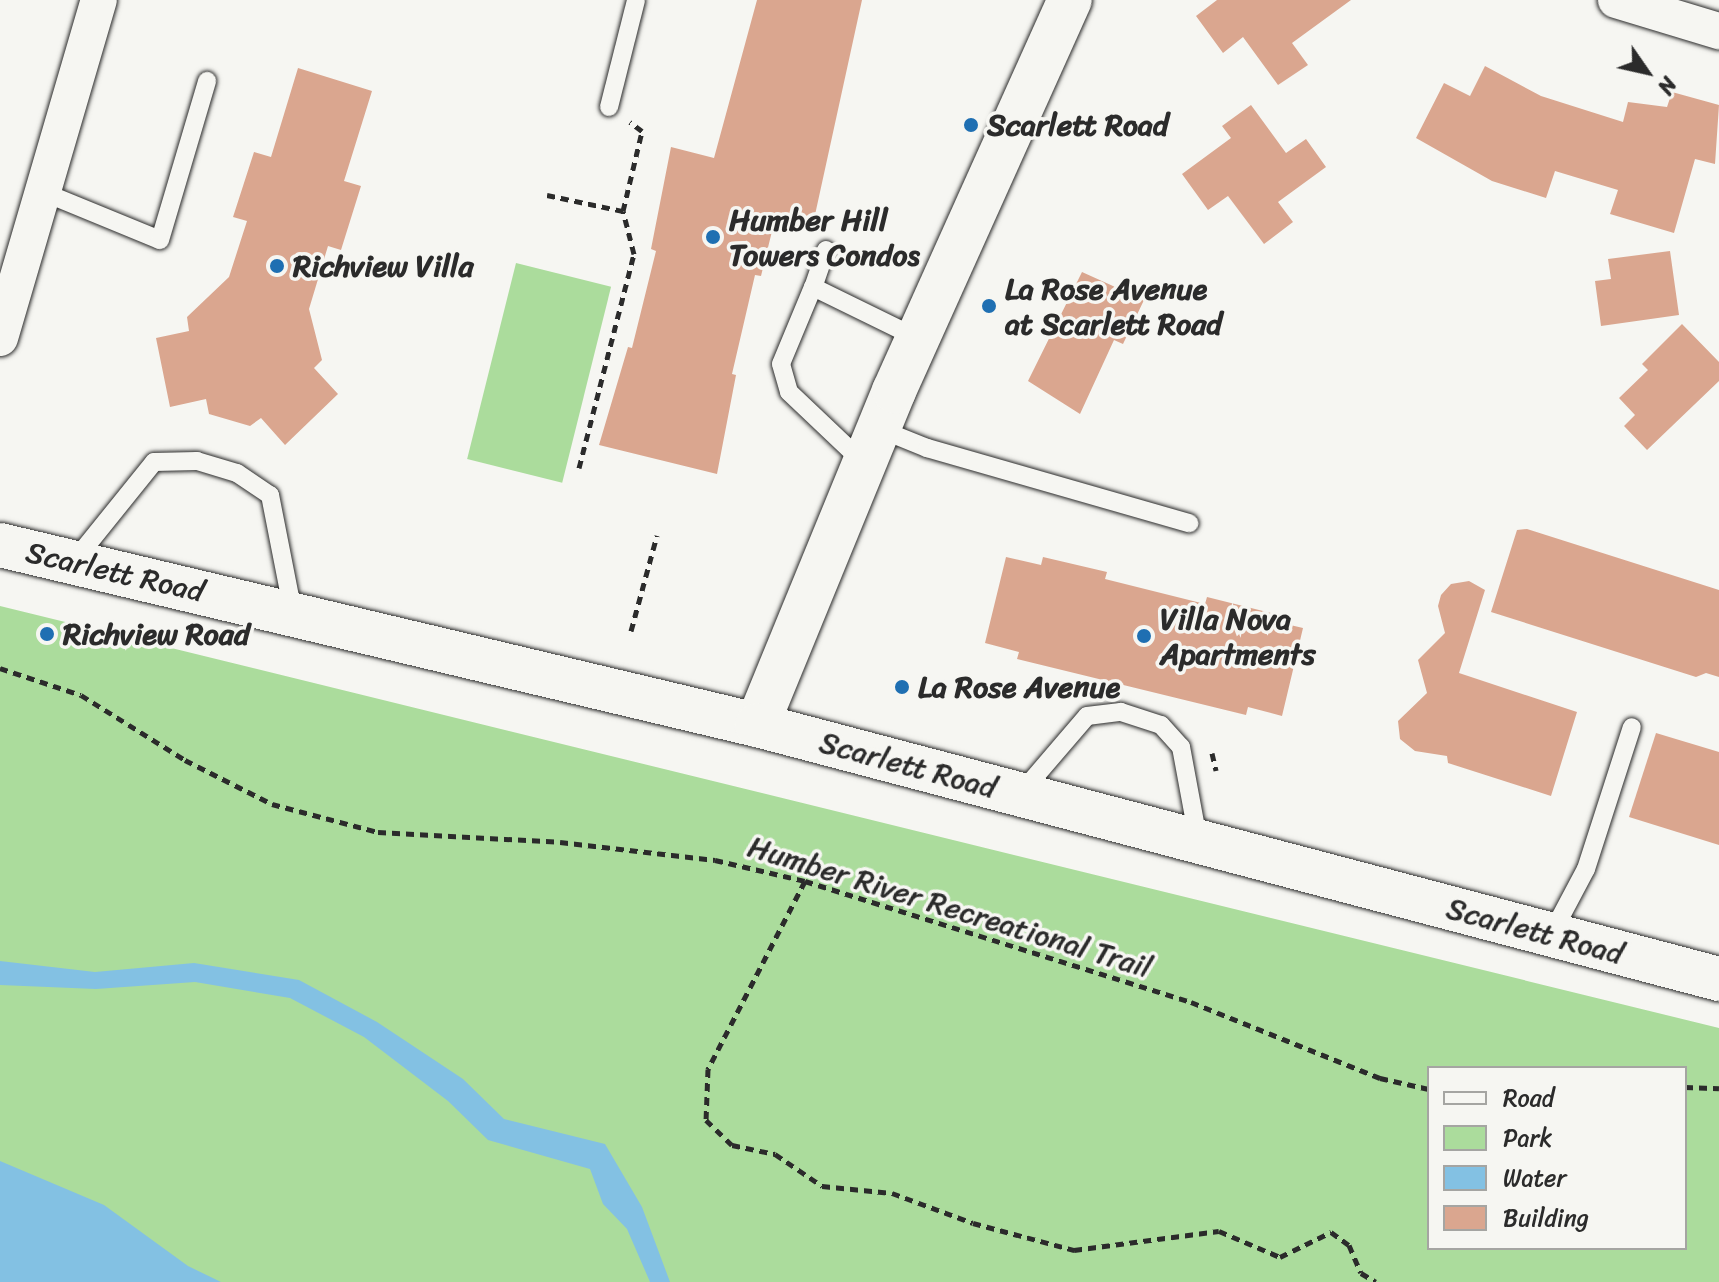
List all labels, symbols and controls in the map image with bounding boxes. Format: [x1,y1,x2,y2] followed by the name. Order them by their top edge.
[1607,32,1687,112] north arrow
[1647,68,1688,103] text: N
[987,107,1169,143] place label: Scarlett Road
[962,116,980,134] marker: Scarlett Road
[729,202,920,272] place label: Humber Hill Towers Condos
[704,228,722,246] marker: Humber Hill Towers Condos
[293,248,474,284] place label: Richview Villa
[268,257,286,275] marker: Richview Villa
[1005,271,1223,342] place label: La Rose Avenue at Scarlett Road
[980,297,998,315] marker: La Rose Avenue at Scarlett Road
[22,534,208,610] street label: Scarlett Road
[1160,601,1315,672] place label: Villa Nova Apartments
[63,616,250,652] place label: Richview Road
[38,625,56,643] marker: Richview Road
[1135,627,1153,645] marker: Villa Nova Apartments
[918,669,1121,705] place label: La Rose Avenue
[893,678,911,696] marker: La Rose Avenue
[815,724,1001,806] street label: Scarlett Road
[744,828,1156,986] street label: Humber River Recreational Trail
[1442,890,1628,972] street label: Scarlett Road
[1427,1066,1687,1250] legend
[1503,1077,1554,1119] text: Road
[1503,1117,1552,1159] text: Park
[1503,1157,1566,1199] text: Water
[1503,1197,1589,1239] text: Building

